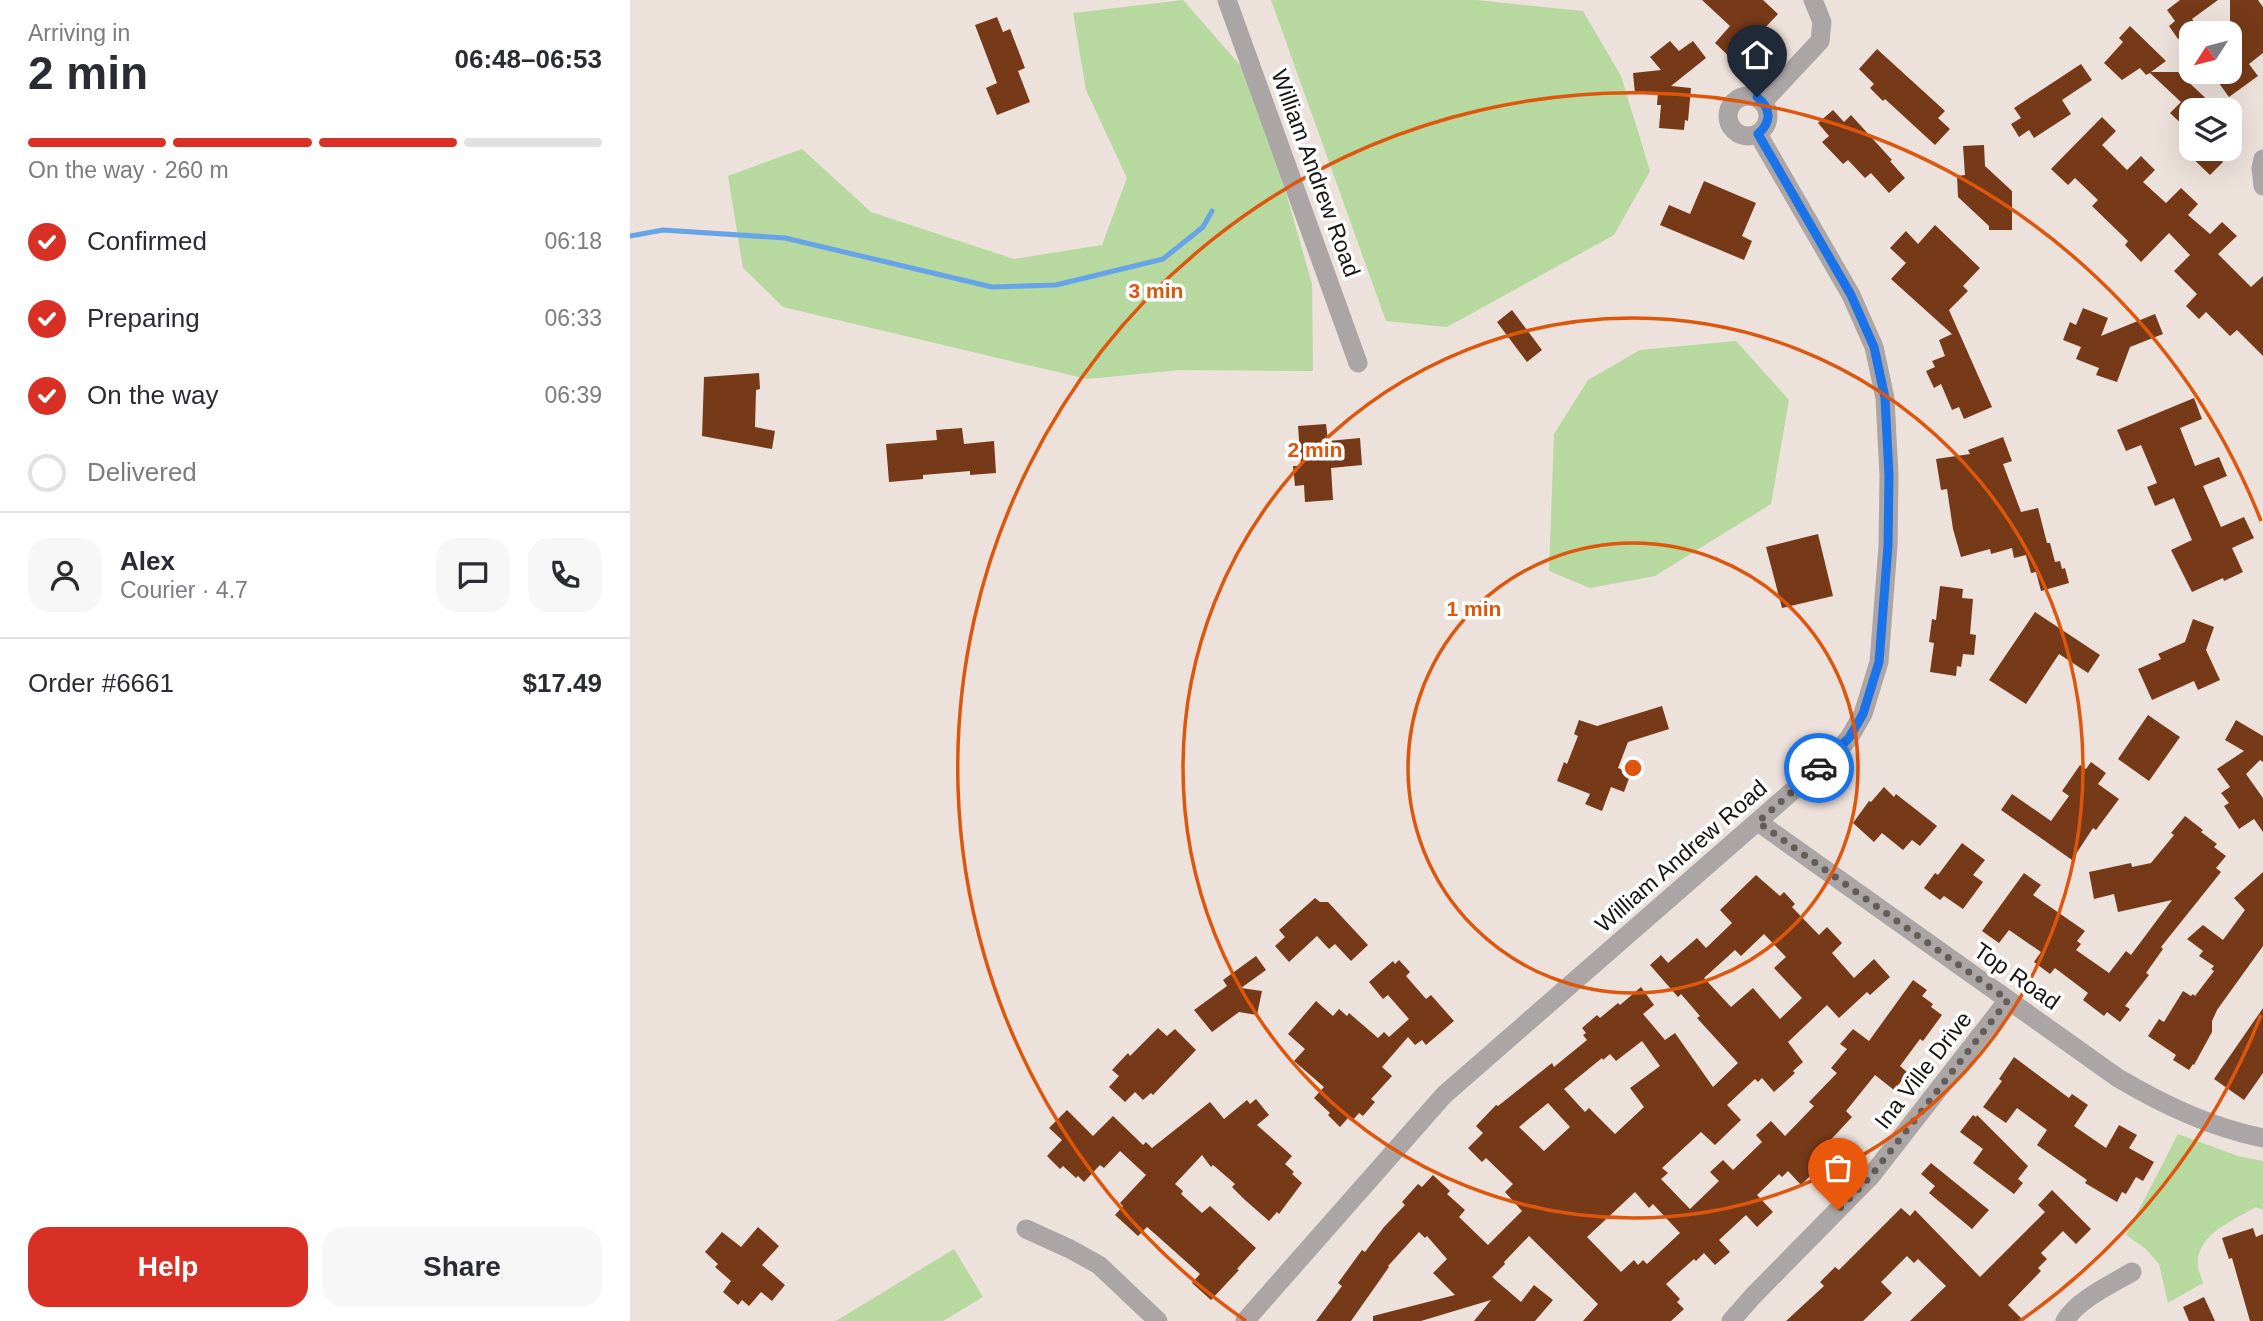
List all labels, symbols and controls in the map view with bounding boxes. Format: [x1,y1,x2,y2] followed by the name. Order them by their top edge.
[28,20,130,46] text: Arriving in
[2179,21,2242,84] north arrow
[2179,21,2242,161] map controls
[1727,25,1787,97] pin
[1738,36,1776,74] icon: home
[455,44,602,74] text: 06:48–06:53
[28,47,148,99] text: 2 min
[1266,66,1366,280] street label: William Andrew Road
[2179,98,2242,161] button: layers
[28,157,229,183] text: On the way · 260 m
[28,223,66,261] icon: check
[87,226,207,256] text: Confirmed
[544,228,602,254] text: 06:18
[1129,279,1183,302] text: 3 min
[28,300,66,338] icon: check
[87,303,200,333] text: Preparing
[544,305,602,331] text: 06:33
[28,377,66,415] icon: check
[87,380,219,410] text: On the way
[544,382,602,408] text: 06:39
[1288,438,1342,461] text: 2 min
[87,457,197,487] text: Delivered
[28,538,102,612] button: person
[436,538,510,612] button: chat
[528,538,602,612] button: phone
[120,546,175,576] text: Alex
[120,577,248,603] text: Courier · 4.7
[1447,597,1501,620] text: 1 min
[28,668,174,698] text: Order #6661
[522,668,602,698] text: $17.49
[1784,733,1854,803] courier
[1800,749,1838,787] icon: car
[1621,756,1645,780] centre of rings
[1590,774,1772,938] street label: William Andrew Road
[1969,937,2065,1015] street label: Top Road
[1869,1006,1977,1134] street label: Ina Ville Drive
[1808,1138,1868,1210] pin
[1819,1149,1857,1187] icon: bag
[28,1227,308,1307] button: Help
[322,1227,602,1307] button: Share

